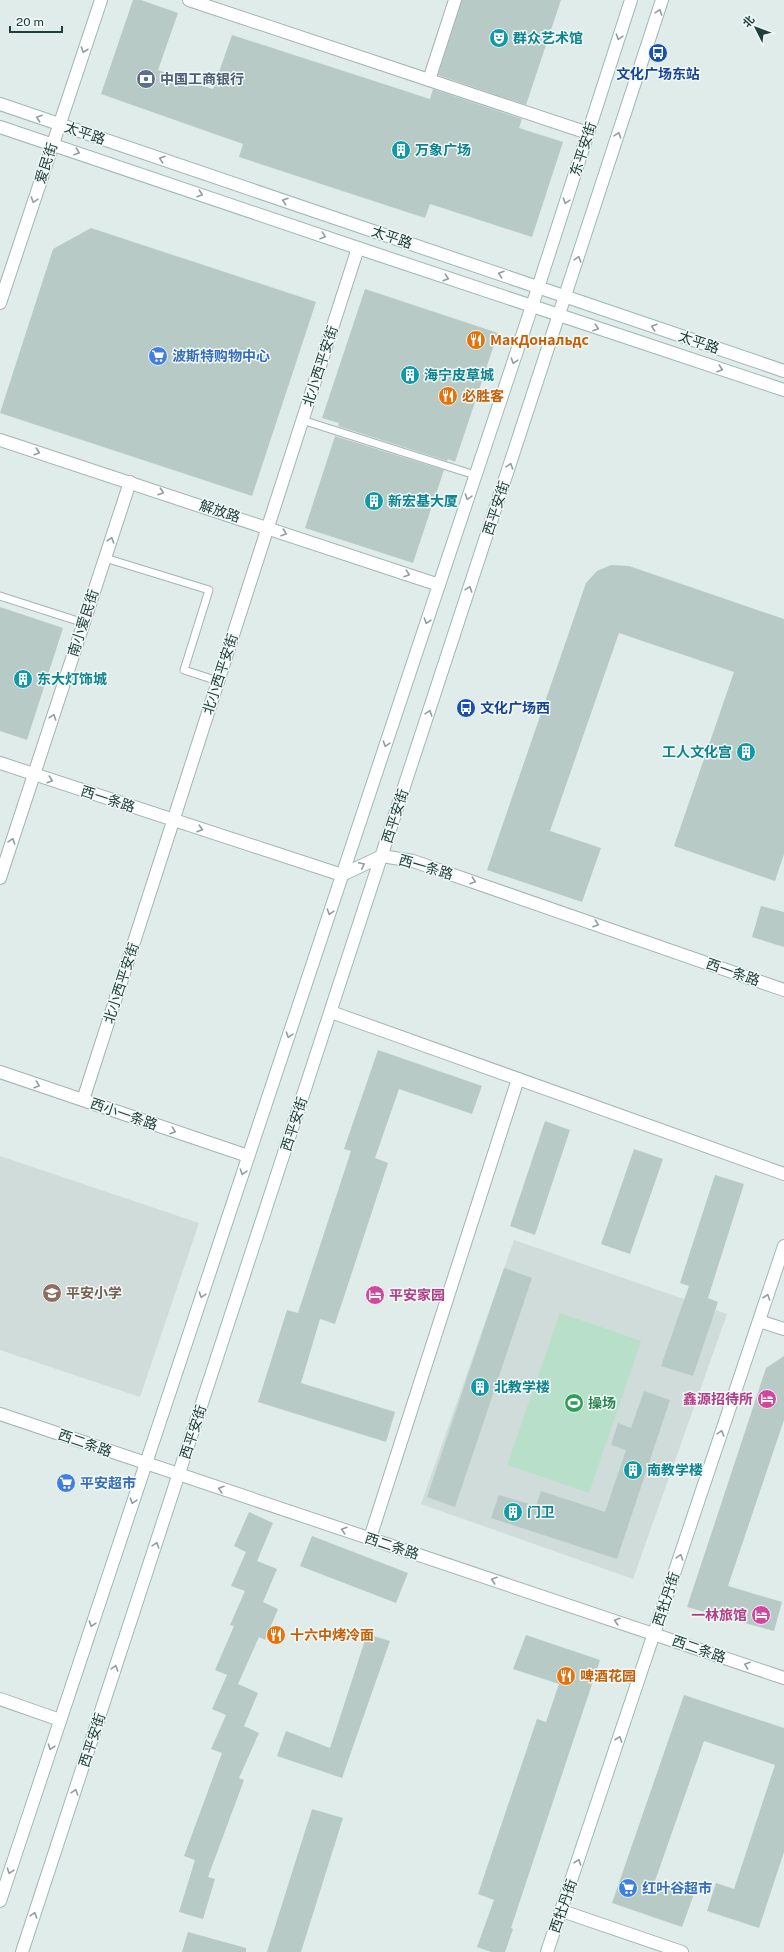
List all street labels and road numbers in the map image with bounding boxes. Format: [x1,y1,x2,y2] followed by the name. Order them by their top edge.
[63,119,107,147] street label: 太平路
[567,120,599,178] street label: 东平安街
[32,141,60,185] street label: 爱民街
[370,223,414,251] street label: 太平路
[299,324,341,408] street label: 北小西平安街
[677,328,721,356] street label: 太平路
[480,479,512,537] street label: 西平安街
[198,497,242,525] street label: 解放路
[65,587,101,659] street label: 南小爱民街
[199,632,241,716] street label: 北小西平安街
[79,783,137,815] street label: 西一条路
[379,787,411,845] street label: 西平安街
[397,852,455,882] street label: 西一条路
[100,941,142,1025] street label: 北小西平安街
[704,955,762,989] street label: 西一条路
[88,1095,160,1133] street label: 西小一条路
[278,1095,310,1153] street label: 西平安街
[177,1403,209,1461] street label: 西平安街
[56,1426,114,1460] street label: 西二条路
[363,1530,421,1562] street label: 西二条路
[650,1570,682,1628] street label: 西牡丹街
[670,1632,728,1666] street label: 西二条路
[76,1711,108,1769] street label: 西平安街
[546,1877,580,1935] street label: 西牡丹街

